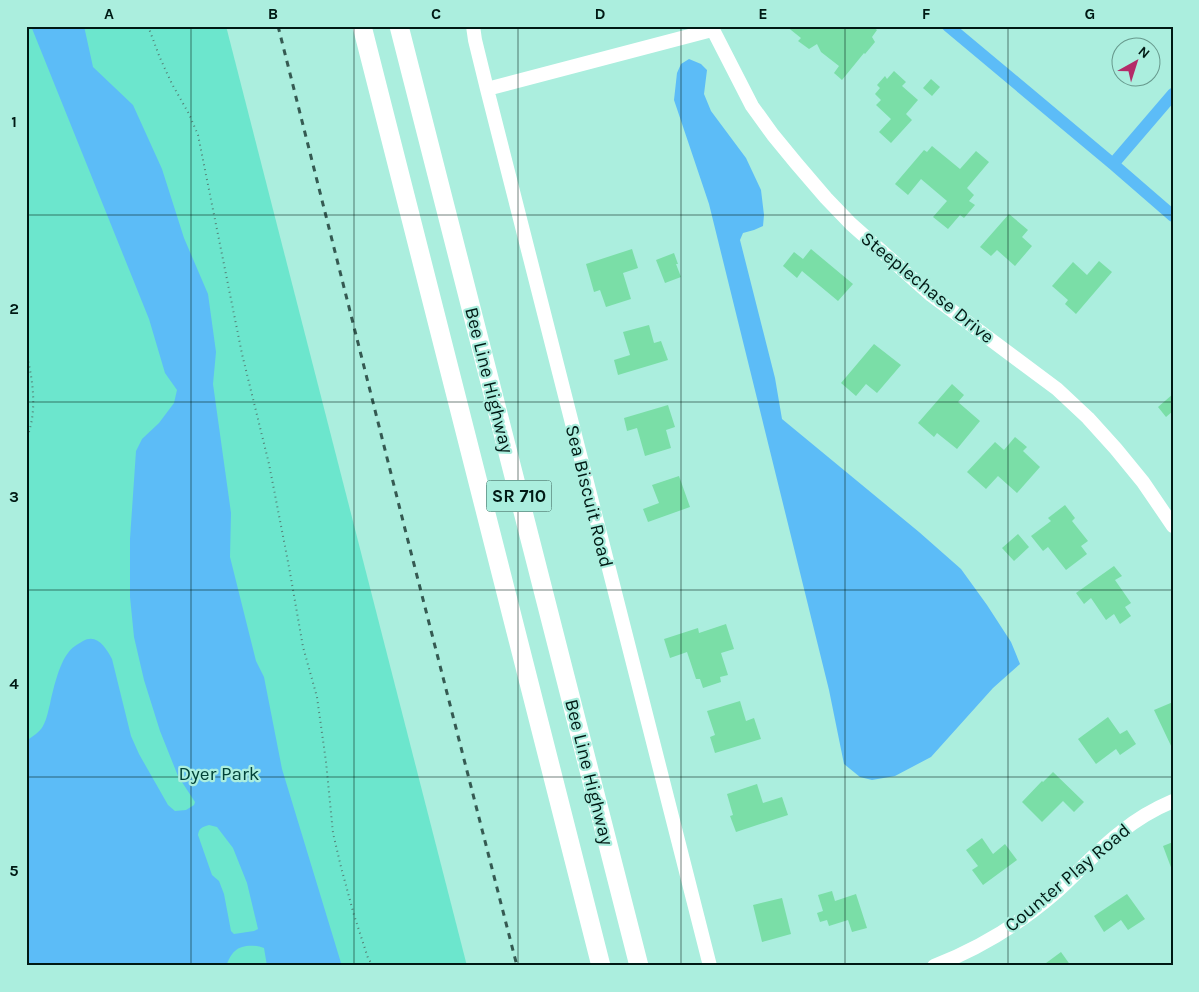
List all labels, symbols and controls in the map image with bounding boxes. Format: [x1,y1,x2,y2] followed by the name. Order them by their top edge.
[104,4,114,23] text: A
[268,4,278,23] text: B
[431,4,441,23] text: C
[595,4,606,23] text: D
[758,4,768,23] text: E
[922,4,931,23] text: F
[1085,4,1095,23] text: G
[1112,38,1162,88] north arrow
[1135,43,1153,62] text: N
[11,112,17,131] text: 1
[856,227,998,348] street label: Steeplechase Drive
[9,299,19,318] text: 2
[460,305,518,456] street label: Bee Line Highway
[561,423,617,570] street label: Sea Biscuit Road
[486,481,552,512] road number: SR 710
[9,487,19,506] text: 3
[9,674,19,693] text: 4
[560,697,618,848] street label: Bee Line Highway
[178,763,260,785] park label: Dyer Park
[1001,819,1135,937] street label: Counter Play Road
[9,861,19,880] text: 5

